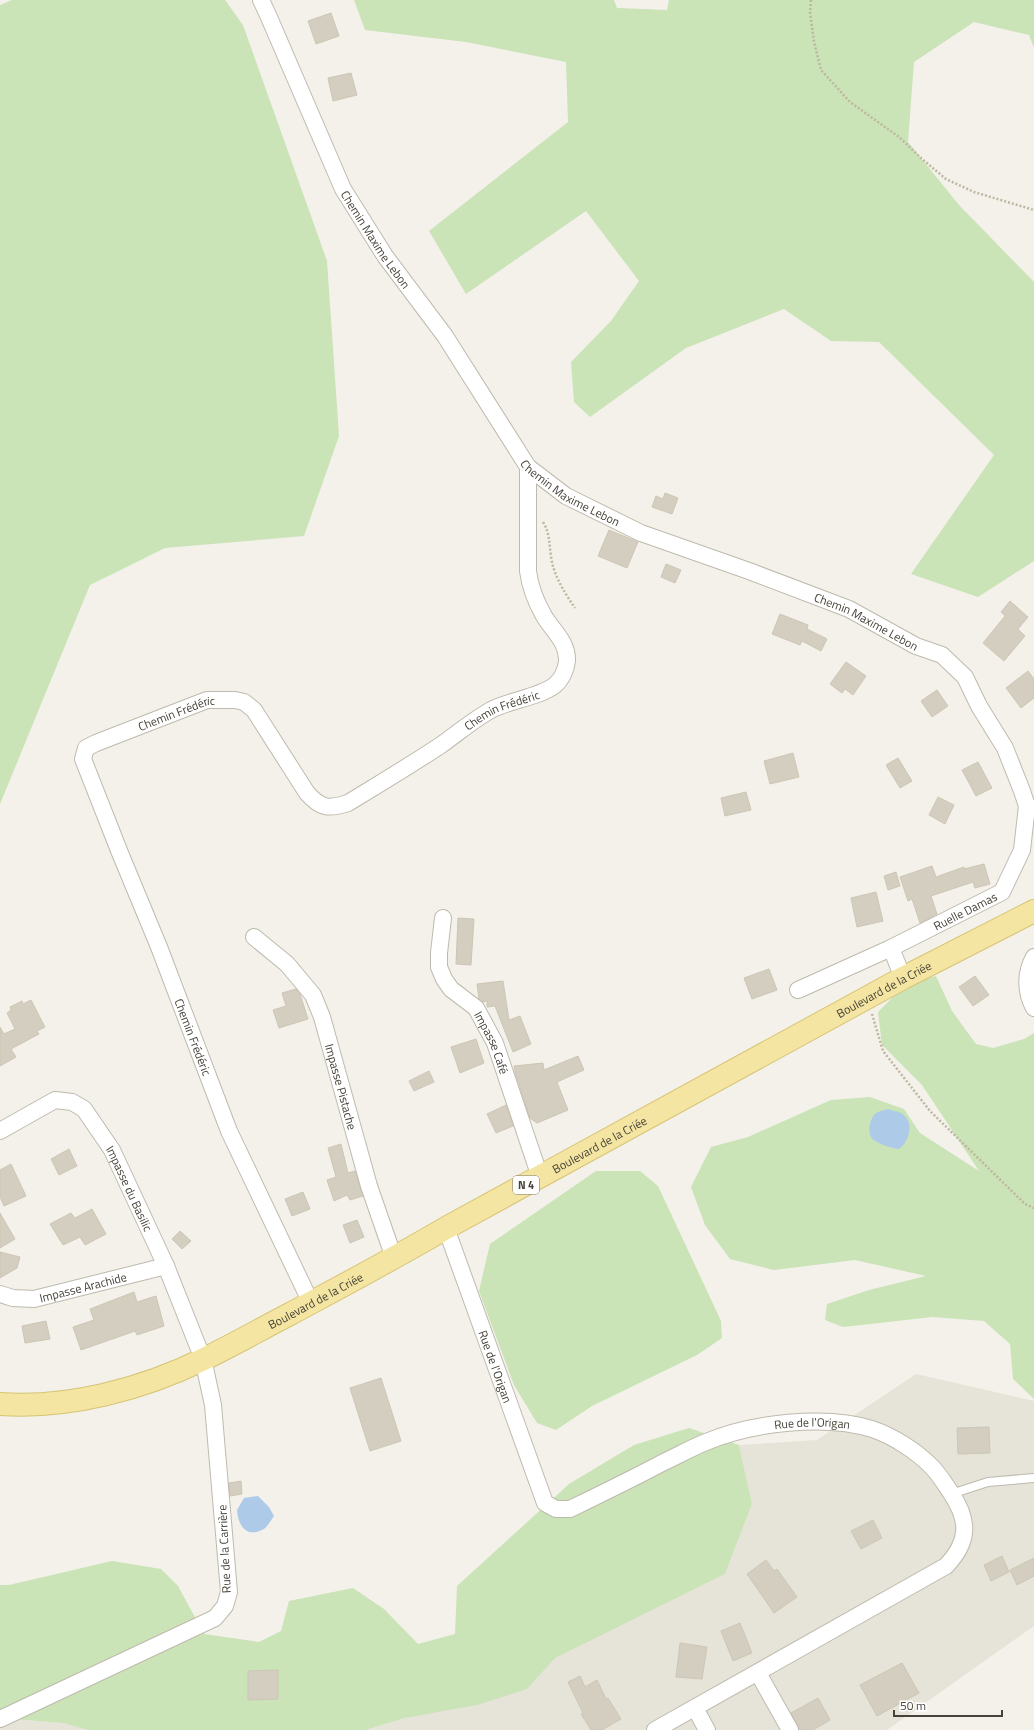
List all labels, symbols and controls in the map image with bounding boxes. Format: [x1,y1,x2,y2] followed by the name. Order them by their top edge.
[336,186,416,292] street label: Chemin Maxime Lebon
[516,456,623,531] street label: Chemin Maxime Lebon
[812,587,922,655] street label: Chemin Maxime Lebon
[460,685,542,735] street label: Chemin Frédéric
[135,691,215,735] street label: Chemin Frédéric
[930,886,1001,935] street label: Ruelle Damas
[833,956,934,1022] street label: Boulevard de la Criée
[170,996,216,1078] street label: Chemin Frédéric
[470,1007,514,1077] street label: Impasse Café
[320,1041,362,1132] street label: Impasse Pistache
[548,1111,650,1178] street label: Boulevard de la Criée
[102,1141,158,1234] street label: Impasse du Basilic
[513,1176,539,1194] road number: N 4
[37,1267,128,1307] street label: Impasse Arachide
[264,1267,366,1334] street label: Boulevard de la Criée
[474,1327,518,1405] street label: Rue de l'Origan
[773,1412,851,1434] street label: Rue de l'Origan
[212,1504,236,1594] street label: Rue de la Carrière
[894,1692,1002,1718] scale bar
[900,1696,926,1715] text: 50 m

